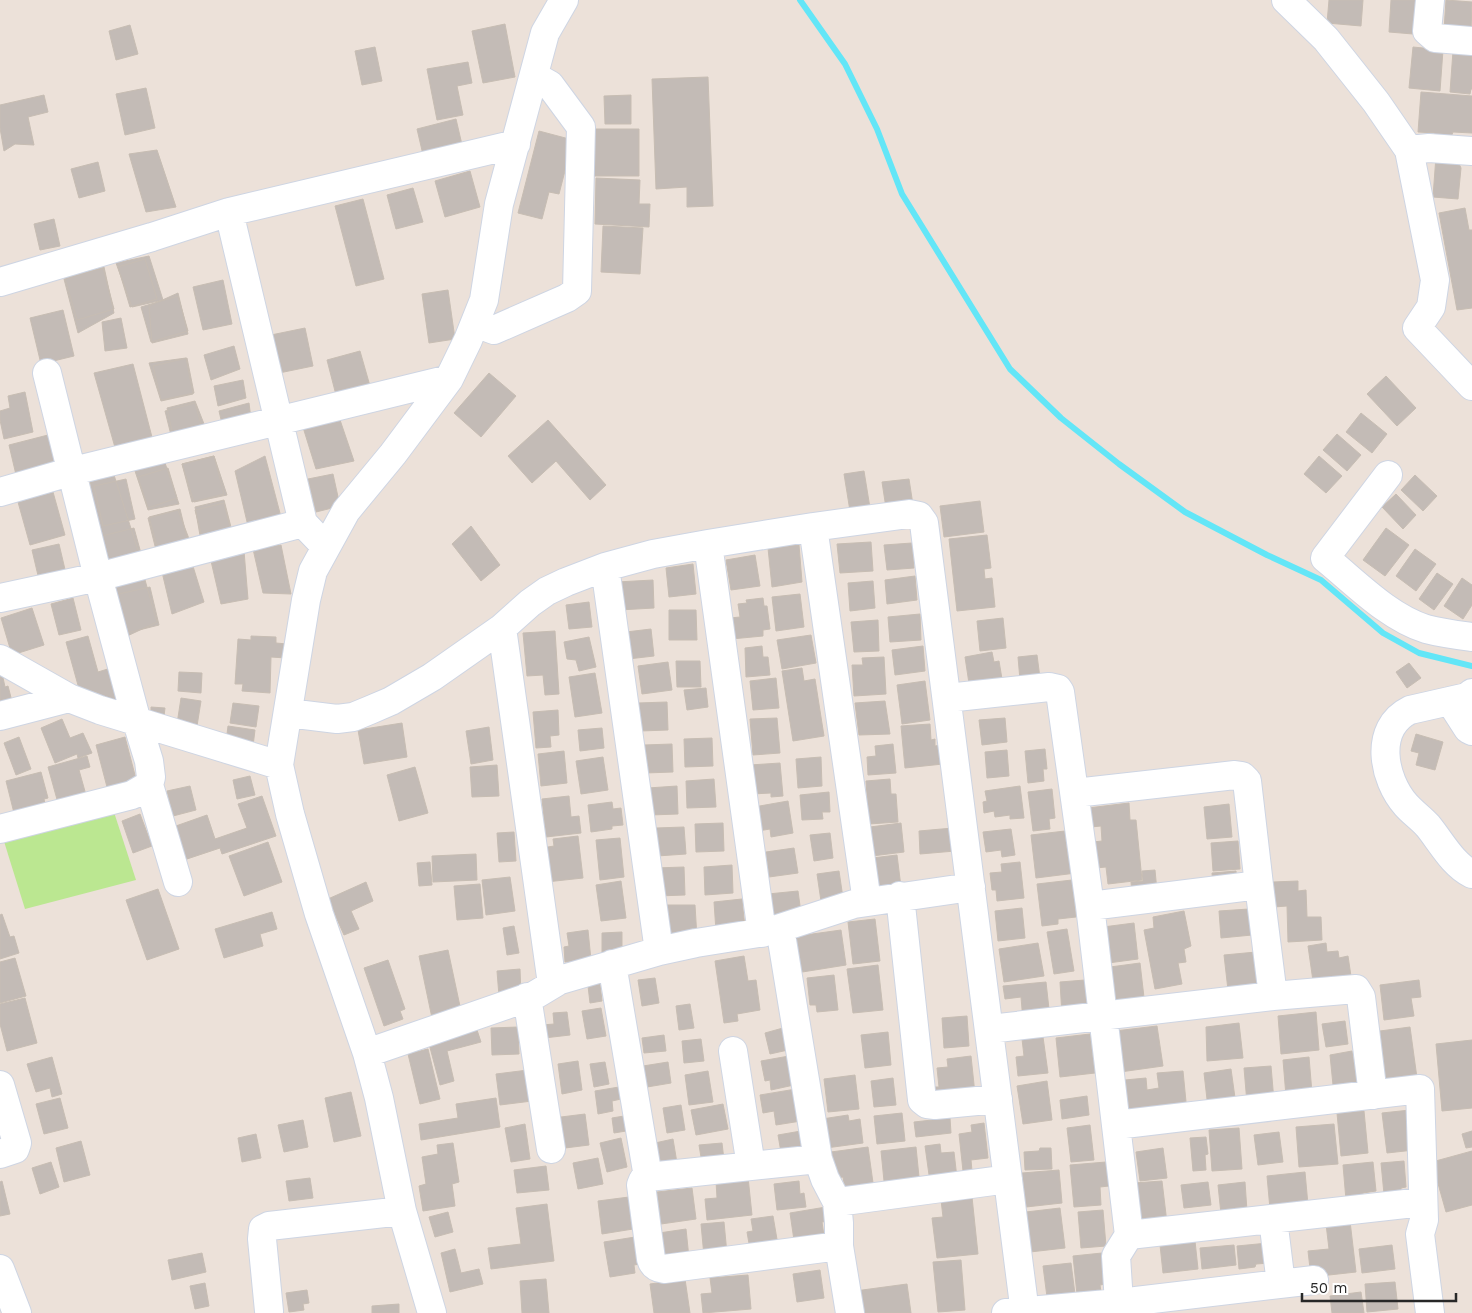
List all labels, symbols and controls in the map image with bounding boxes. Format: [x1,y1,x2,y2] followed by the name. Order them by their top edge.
[1302,1270,1456,1302] scale bar
[1310,1279,1347,1297] text: 50 m

